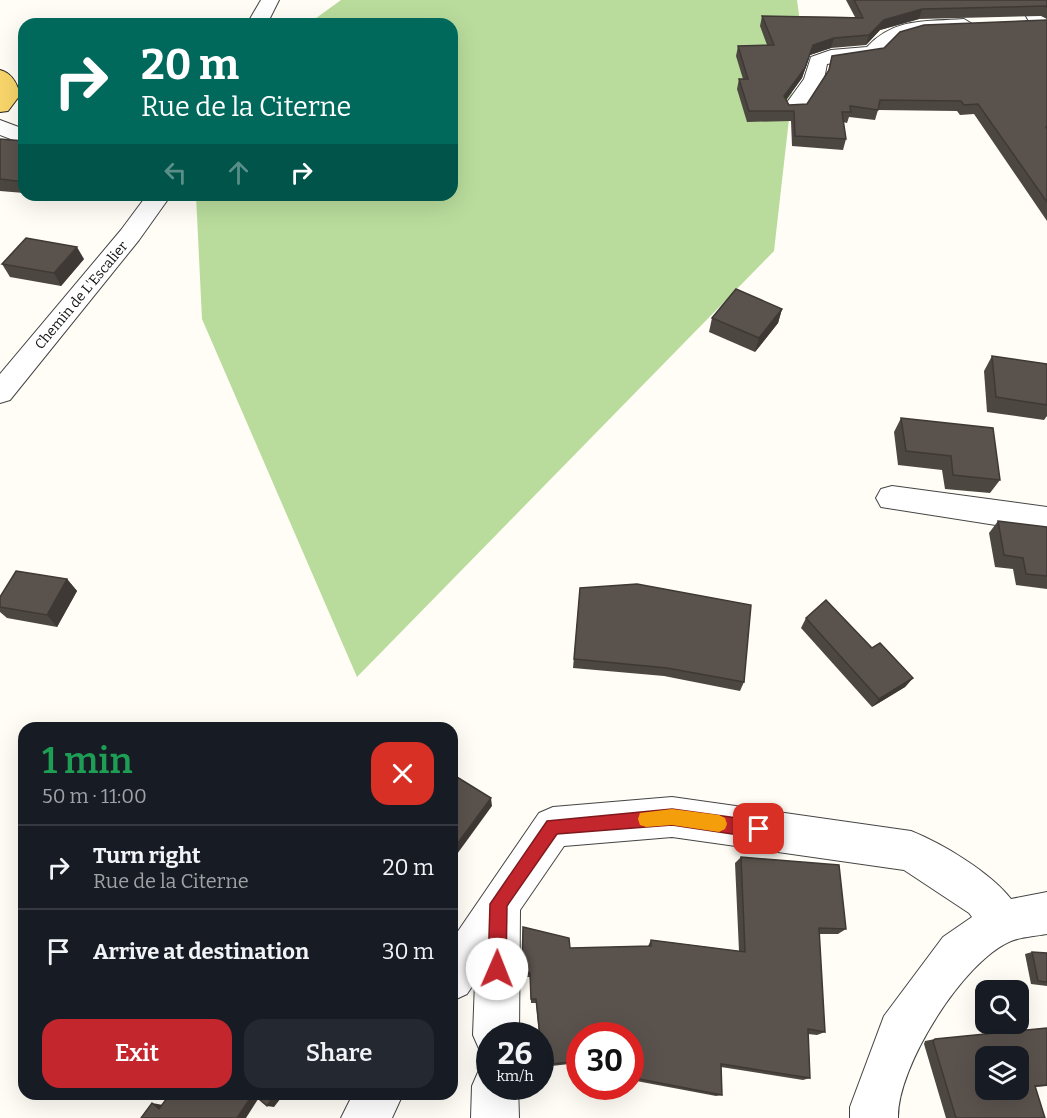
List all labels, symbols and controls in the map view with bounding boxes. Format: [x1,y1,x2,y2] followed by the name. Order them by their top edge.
[141,40,239,90] text: 20 m
[42,42,120,120] icon: right
[141,91,351,123] text: Rue de la Citerne
[159,156,192,189] icon: left
[222,156,255,189] icon: ahead
[285,156,318,189] icon: right
[31,238,132,353] street label: Chemin de L'Escalier
[42,739,133,783] text: 1 min
[371,742,434,805] button: close
[42,784,147,808] text: 50 m · 11:00
[733,803,784,854] pin
[742,812,775,845] icon: arrive
[93,842,201,869] text: Turn right
[42,851,75,884] icon: right
[383,854,434,881] text: 20 m
[93,869,249,893] text: Rue de la Citerne
[42,935,75,968] icon: arrive
[465,937,529,1001] position arrow
[93,938,309,965] text: Arrive at destination
[382,938,434,965] text: 30 m
[975,980,1029,1100] map controls
[975,980,1029,1034] button: search
[42,1019,232,1088] button: Exit
[244,1019,434,1088] button: Share
[566,1022,644,1100] speed limit sign: 30
[498,1036,532,1072] text: 26
[975,1046,1029,1100] button: layers
[496,1067,534,1085] text: km/h

